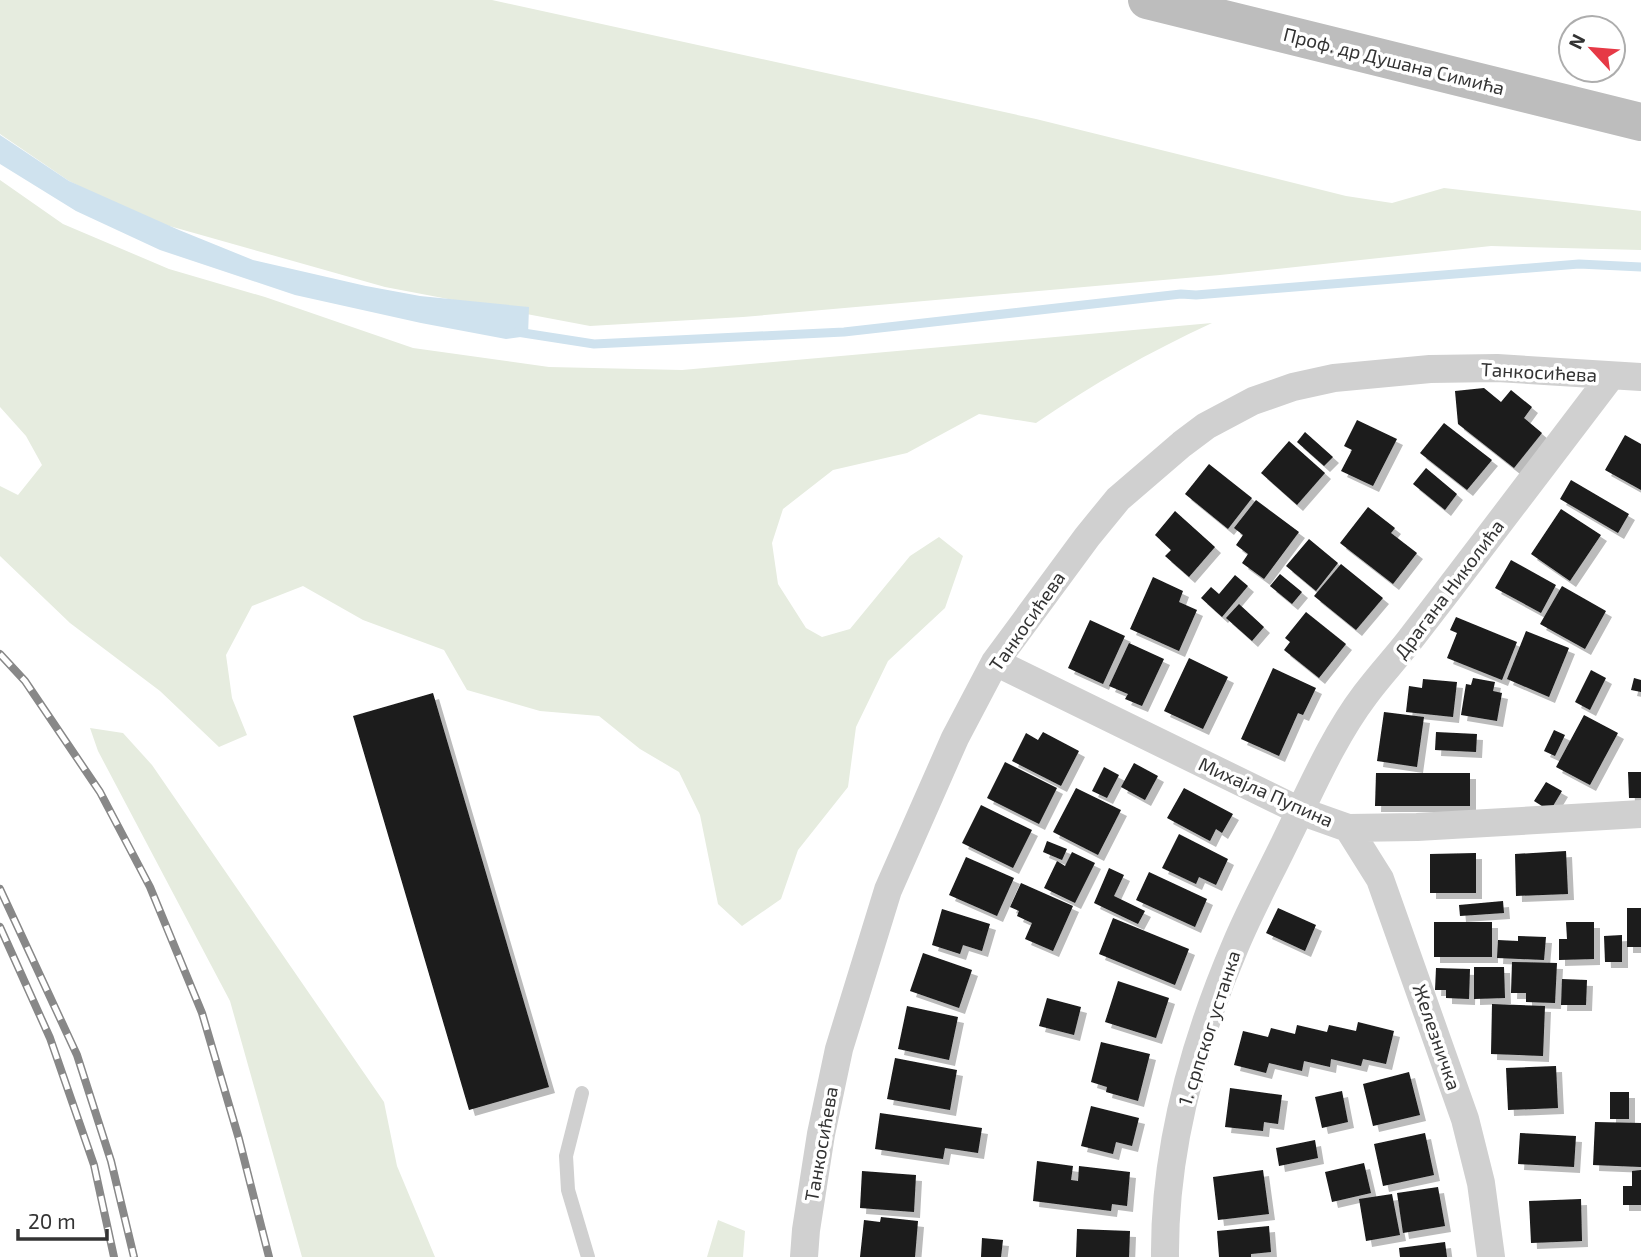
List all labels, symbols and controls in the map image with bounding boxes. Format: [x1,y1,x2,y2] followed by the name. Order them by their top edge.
[1557,14,1627,84] north arrow
[1281,22,1507,100] street label: Проф. др Душана Симића
[1563,30,1590,53] text: N
[1480,357,1598,386] street label: Танкосићева
[1389,515,1508,663] street label: Драгана Николића
[984,566,1069,675] street label: Танкосићева
[1195,752,1337,832] street label: Михајла Пупина
[1173,947,1245,1109] street label: 1. српског устанка
[1409,981,1466,1093] street label: Железничка
[799,1085,842,1203] street label: Танкосићева
[18,1198,107,1242] scale bar
[28,1208,76,1233] text: 20 m

